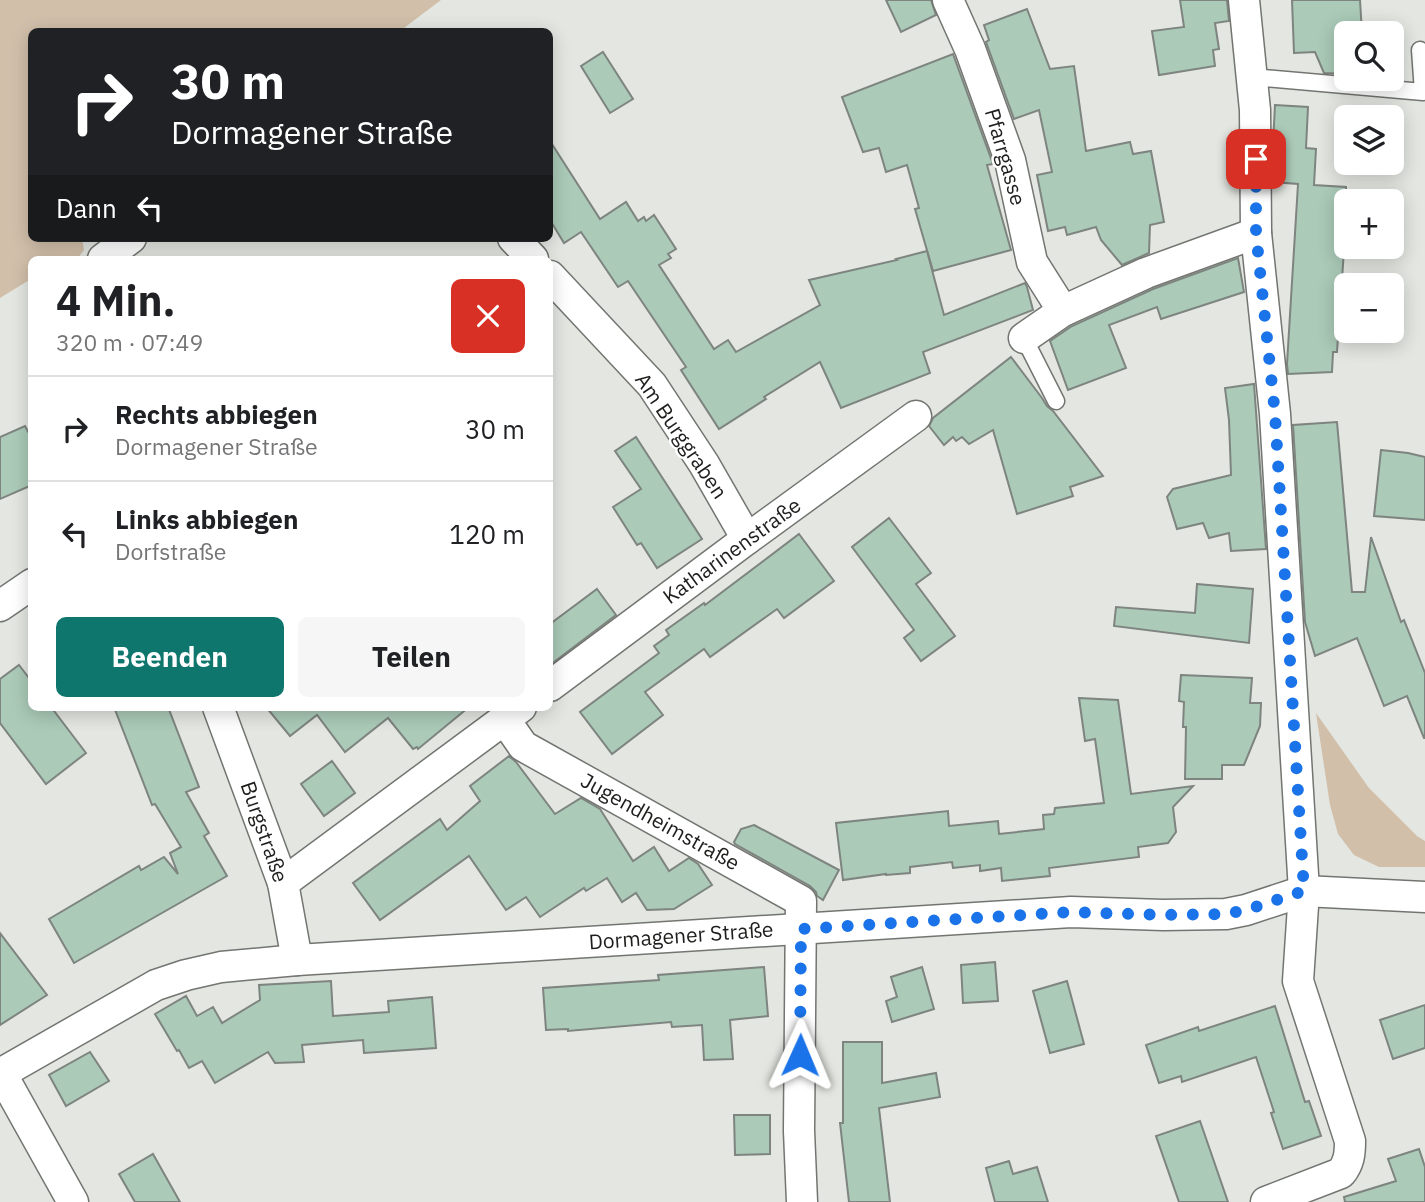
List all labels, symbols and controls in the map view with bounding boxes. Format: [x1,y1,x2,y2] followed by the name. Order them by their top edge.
[1334,21,1404,343] map controls
[1334,21,1404,91] button: search
[171,49,285,112] text: 30 m
[56,56,147,147] icon: right
[979,105,1033,209] street label: Pfarrgasse
[1334,105,1404,175] button: layers
[171,111,453,153] text: Dormagener Straße
[1226,129,1286,189] pin
[1237,140,1275,178] icon: arrive
[131,189,169,227] icon: left
[1334,189,1404,259] button: +
[56,191,117,225] text: Dann
[56,273,176,328] text: 4 Min.
[1334,273,1404,343] button: −
[451,279,525,353] button: close
[56,327,203,357] text: 320 m · 07:49
[629,367,734,504] street label: Am Burggraben
[115,397,318,431] text: Rechts abbiegen
[56,410,94,448] icon: right
[465,412,525,446] text: 30 m
[115,431,318,461] text: Dormagener Straße
[657,491,806,610] street label: Katharinenstraße
[115,502,298,536] text: Links abbiegen
[56,515,94,553] icon: left
[449,517,525,551] text: 120 m
[115,536,226,566] text: Dorfstraße
[56,617,284,697] button: Beenden
[298,617,525,697] button: Teilen
[576,766,745,876] street label: Jugendheimstraße
[235,777,295,886] street label: Burgstraße
[588,915,774,955] street label: Dormagener Straße
[763,1018,837,1092] position arrow

